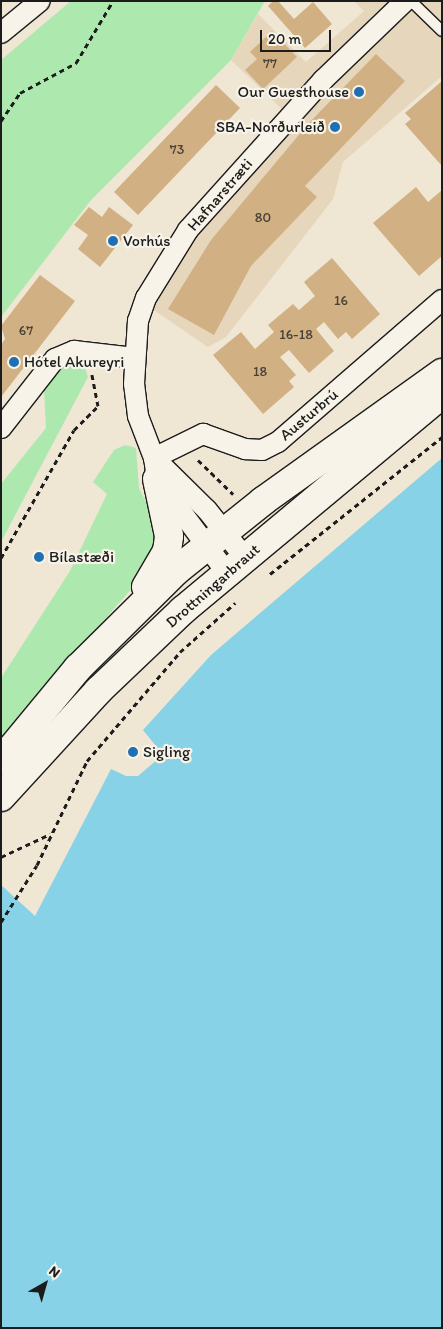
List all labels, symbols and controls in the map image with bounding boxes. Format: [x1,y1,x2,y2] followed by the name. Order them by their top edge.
[263,20,334,52] scale bar
[268,30,301,48] text: 20 m
[263,56,277,72] house number: 77
[238,82,349,102] place label: Our Guesthouse
[353,86,365,98] marker: Our Guesthouse
[216,117,325,137] place label: SBA-Norðurleið
[329,121,341,133] marker: SBA-Norðurleið
[170,142,184,158] house number: 73
[183,155,257,235] street label: Hafnarstræti
[255,210,271,226] house number: 80
[123,231,171,251] place label: Vorhús
[107,235,119,247] marker: Vorhús
[334,293,348,309] house number: 16
[19,323,33,339] house number: 67
[279,327,313,343] house number: 16-18
[24,352,124,372] place label: Hótel Akureyri
[8,356,20,368] marker: Hótel Akureyri
[253,364,267,380] house number: 18
[276,385,342,445] street label: Austurbrú
[162,540,264,632] street label: Drottningarbraut
[49,547,114,567] place label: Bílastæði
[33,551,45,563] marker: Bílastæði
[143,742,190,762] place label: Sigling
[127,746,139,758] marker: Sigling
[20,1259,70,1309] north arrow
[46,1262,63,1281] text: N

